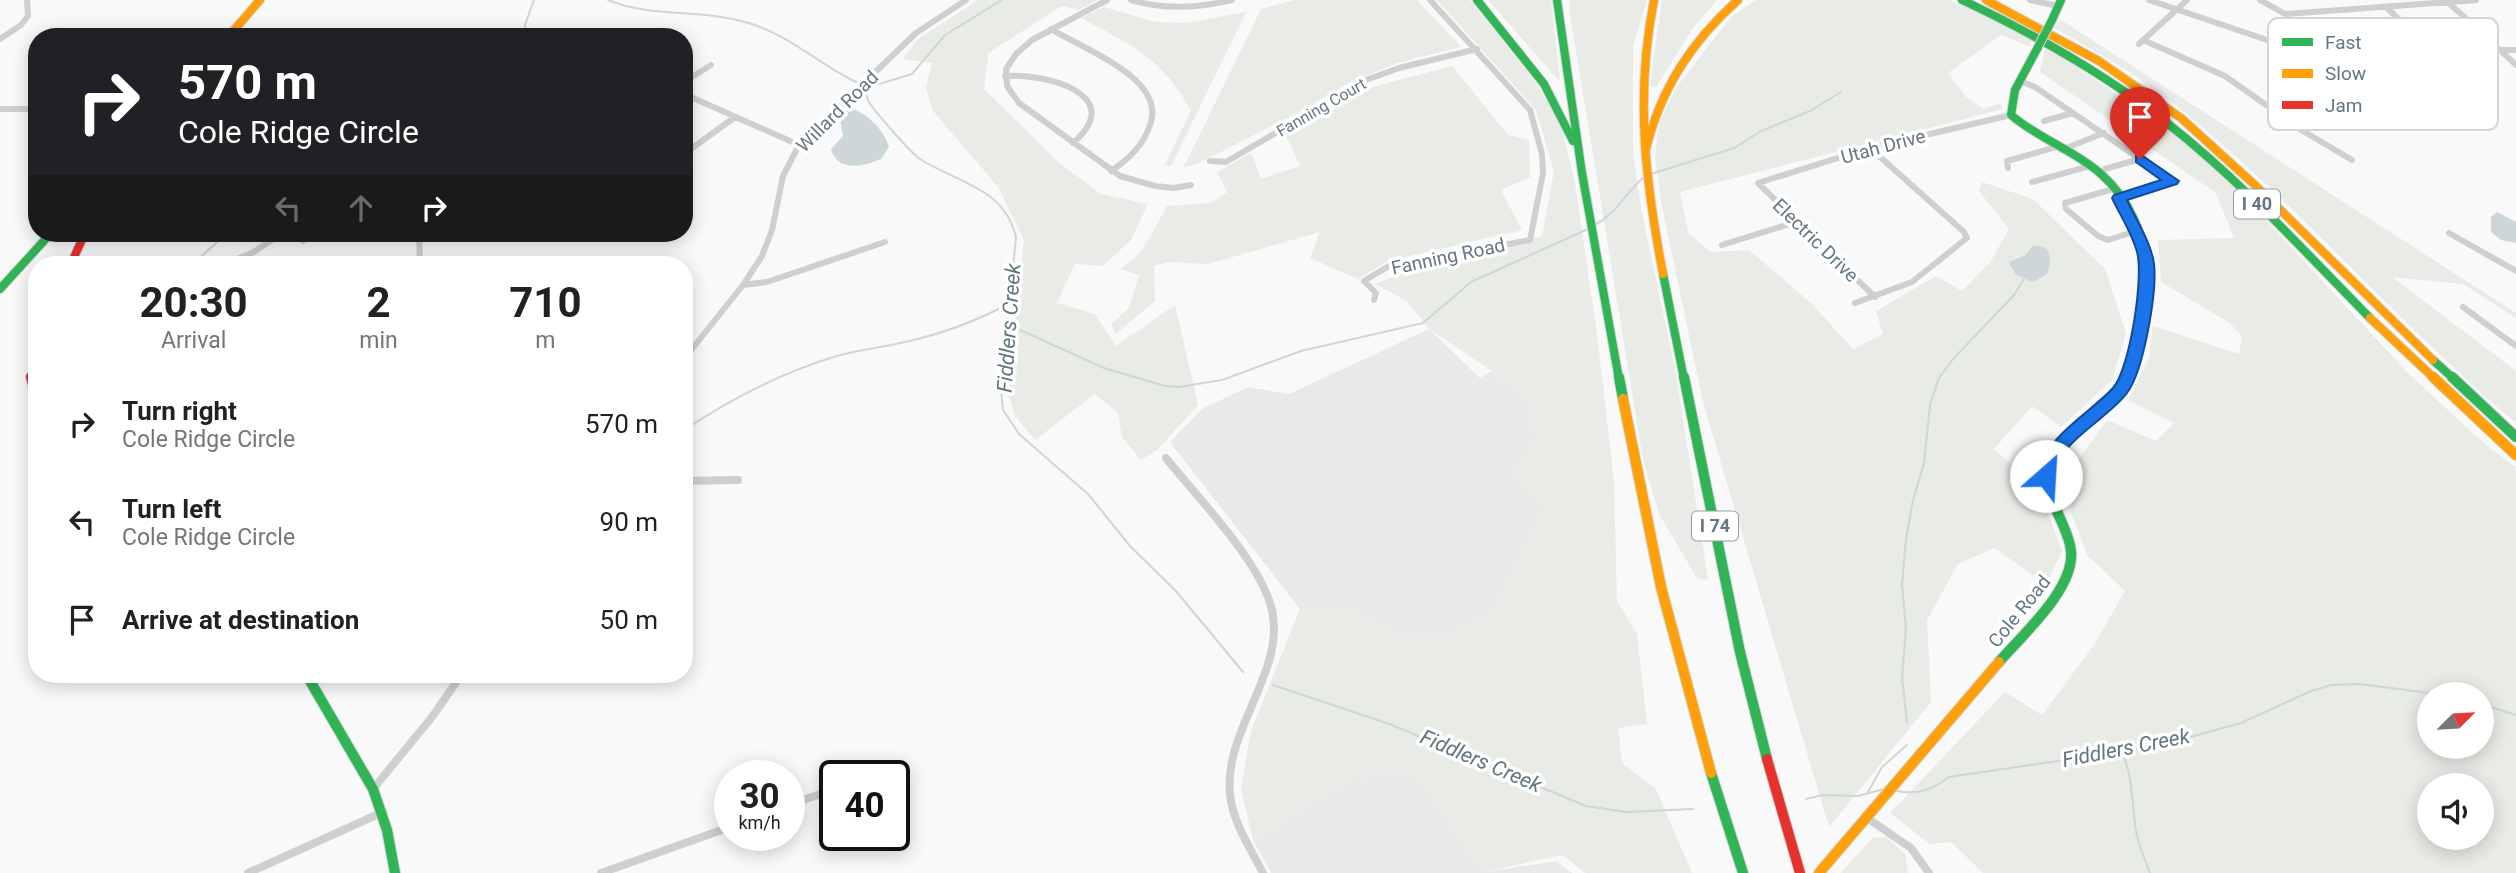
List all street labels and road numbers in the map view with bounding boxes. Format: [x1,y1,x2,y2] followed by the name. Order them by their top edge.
[792,66,883,157] street label: Willard Road
[1273,74,1369,141] street label: Fanning Court
[1838,124,1928,169] street label: Utah Drive
[2234,190,2280,218] road number: I 40
[1768,194,1863,287] street label: Electric Drive
[1389,233,1507,280] street label: Fanning Road
[1692,512,1738,540] road number: I 74
[1983,571,2055,652] street label: Cole Road

